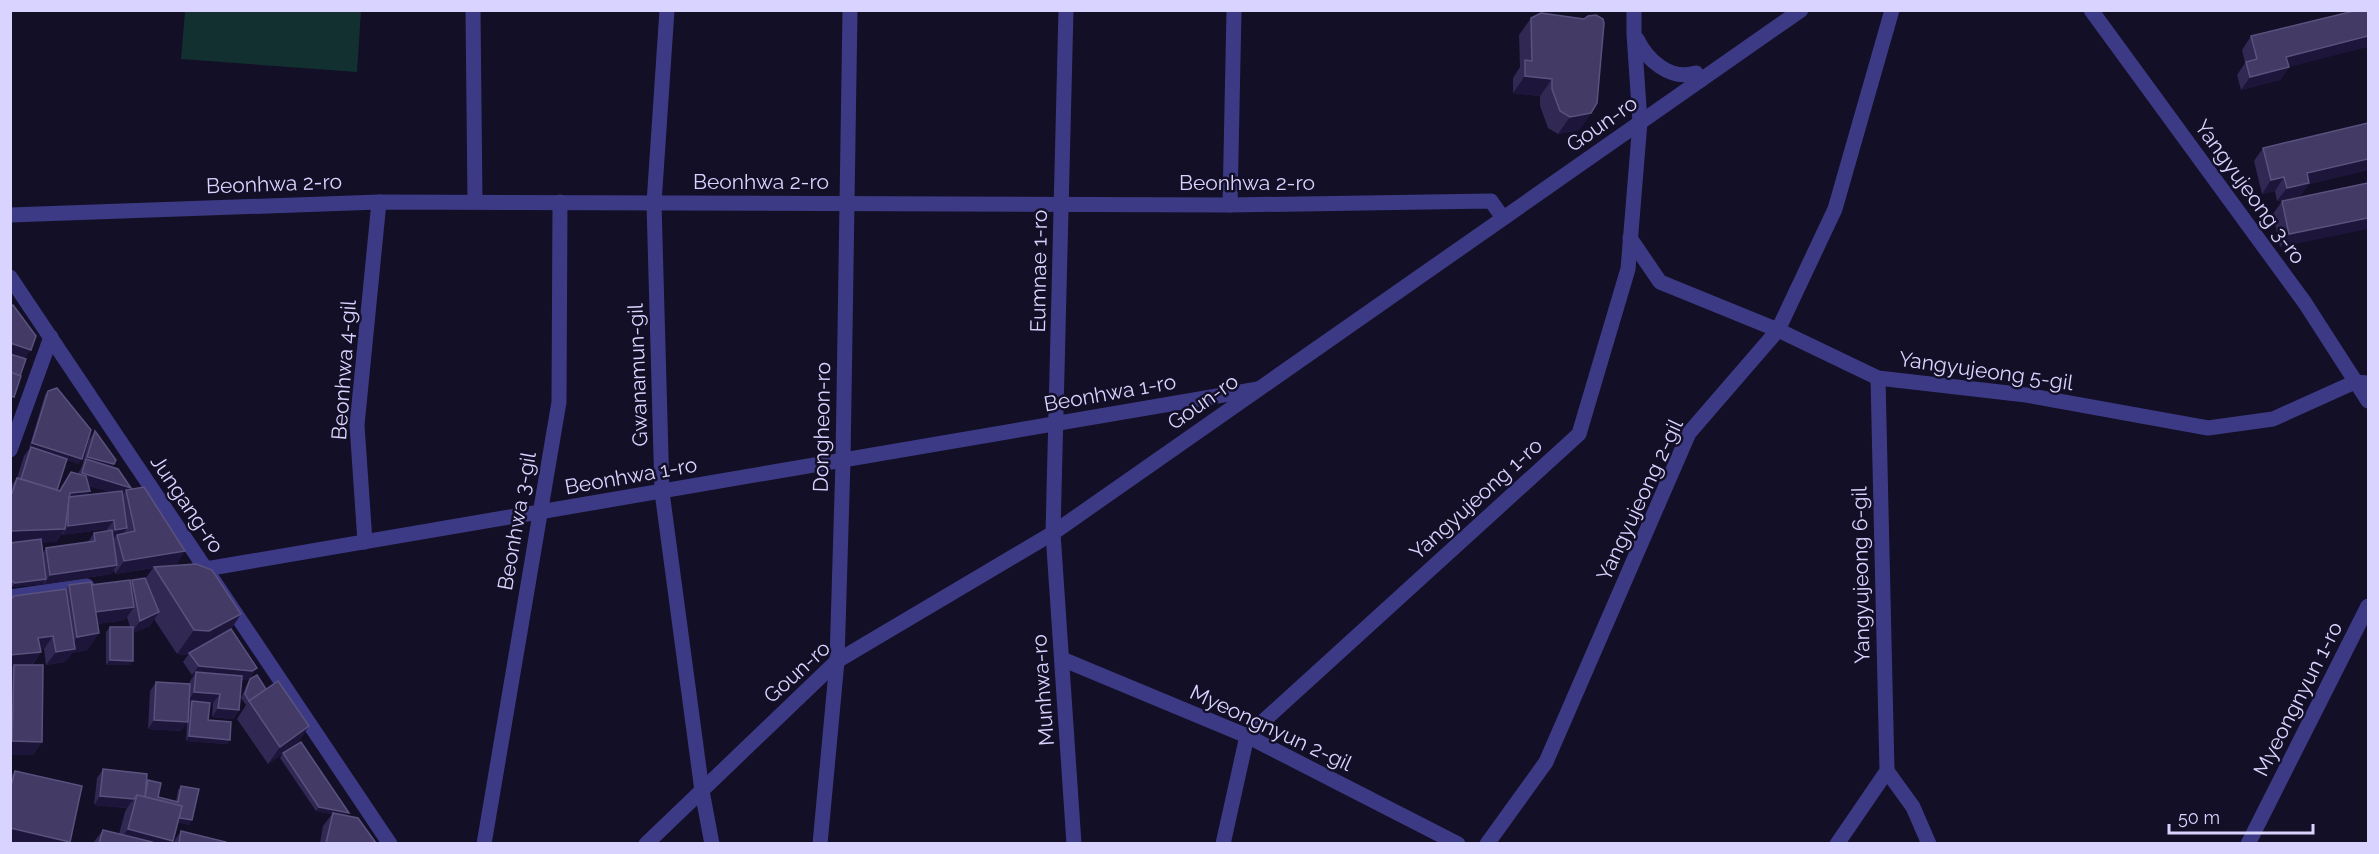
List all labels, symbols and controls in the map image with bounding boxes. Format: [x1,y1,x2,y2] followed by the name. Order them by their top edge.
[1562,90,1642,157] street label: Goun-ro
[2190,115,2311,269] street label: Yangyujeong 3-ro
[206,169,342,198] street label: Beonhwa 2-ro
[693,169,829,194] street label: Beonhwa 2-ro
[1179,170,1315,195] street label: Beonhwa 2-ro
[1025,209,1052,333] street label: Eumnae 1-ro
[326,299,361,441] street label: Beonhwa 4-gil
[623,303,652,447] street label: Gwanamun-gil
[1897,346,2075,395] street label: Yangyujeong 5-gil
[808,362,835,492] street label: Dongheon-ro
[1163,368,1243,435] street label: Goun-ro
[1042,369,1178,416] street label: Beonhwa 1-ro
[1591,415,1688,585] street label: Yangyujeong 2-gil
[1404,433,1547,565] street label: Yangyujeong 1-ro
[146,450,229,557] street label: Jungang-ro
[492,450,541,592] street label: Beonhwa 3-gil
[563,452,699,499] street label: Beonhwa 1-ro
[1846,486,1875,664] street label: Yangyujeong 6-gil
[2248,617,2347,780] street label: Myeongnyun 1-ro
[1026,633,1059,747] street label: Munhwa-ro
[758,635,835,708] street label: Goun-ro
[1186,679,1357,776] street label: Myeongnyun 2-gil
[2169,797,2313,835] scale bar
[2178,807,2220,828] text: 50 m

